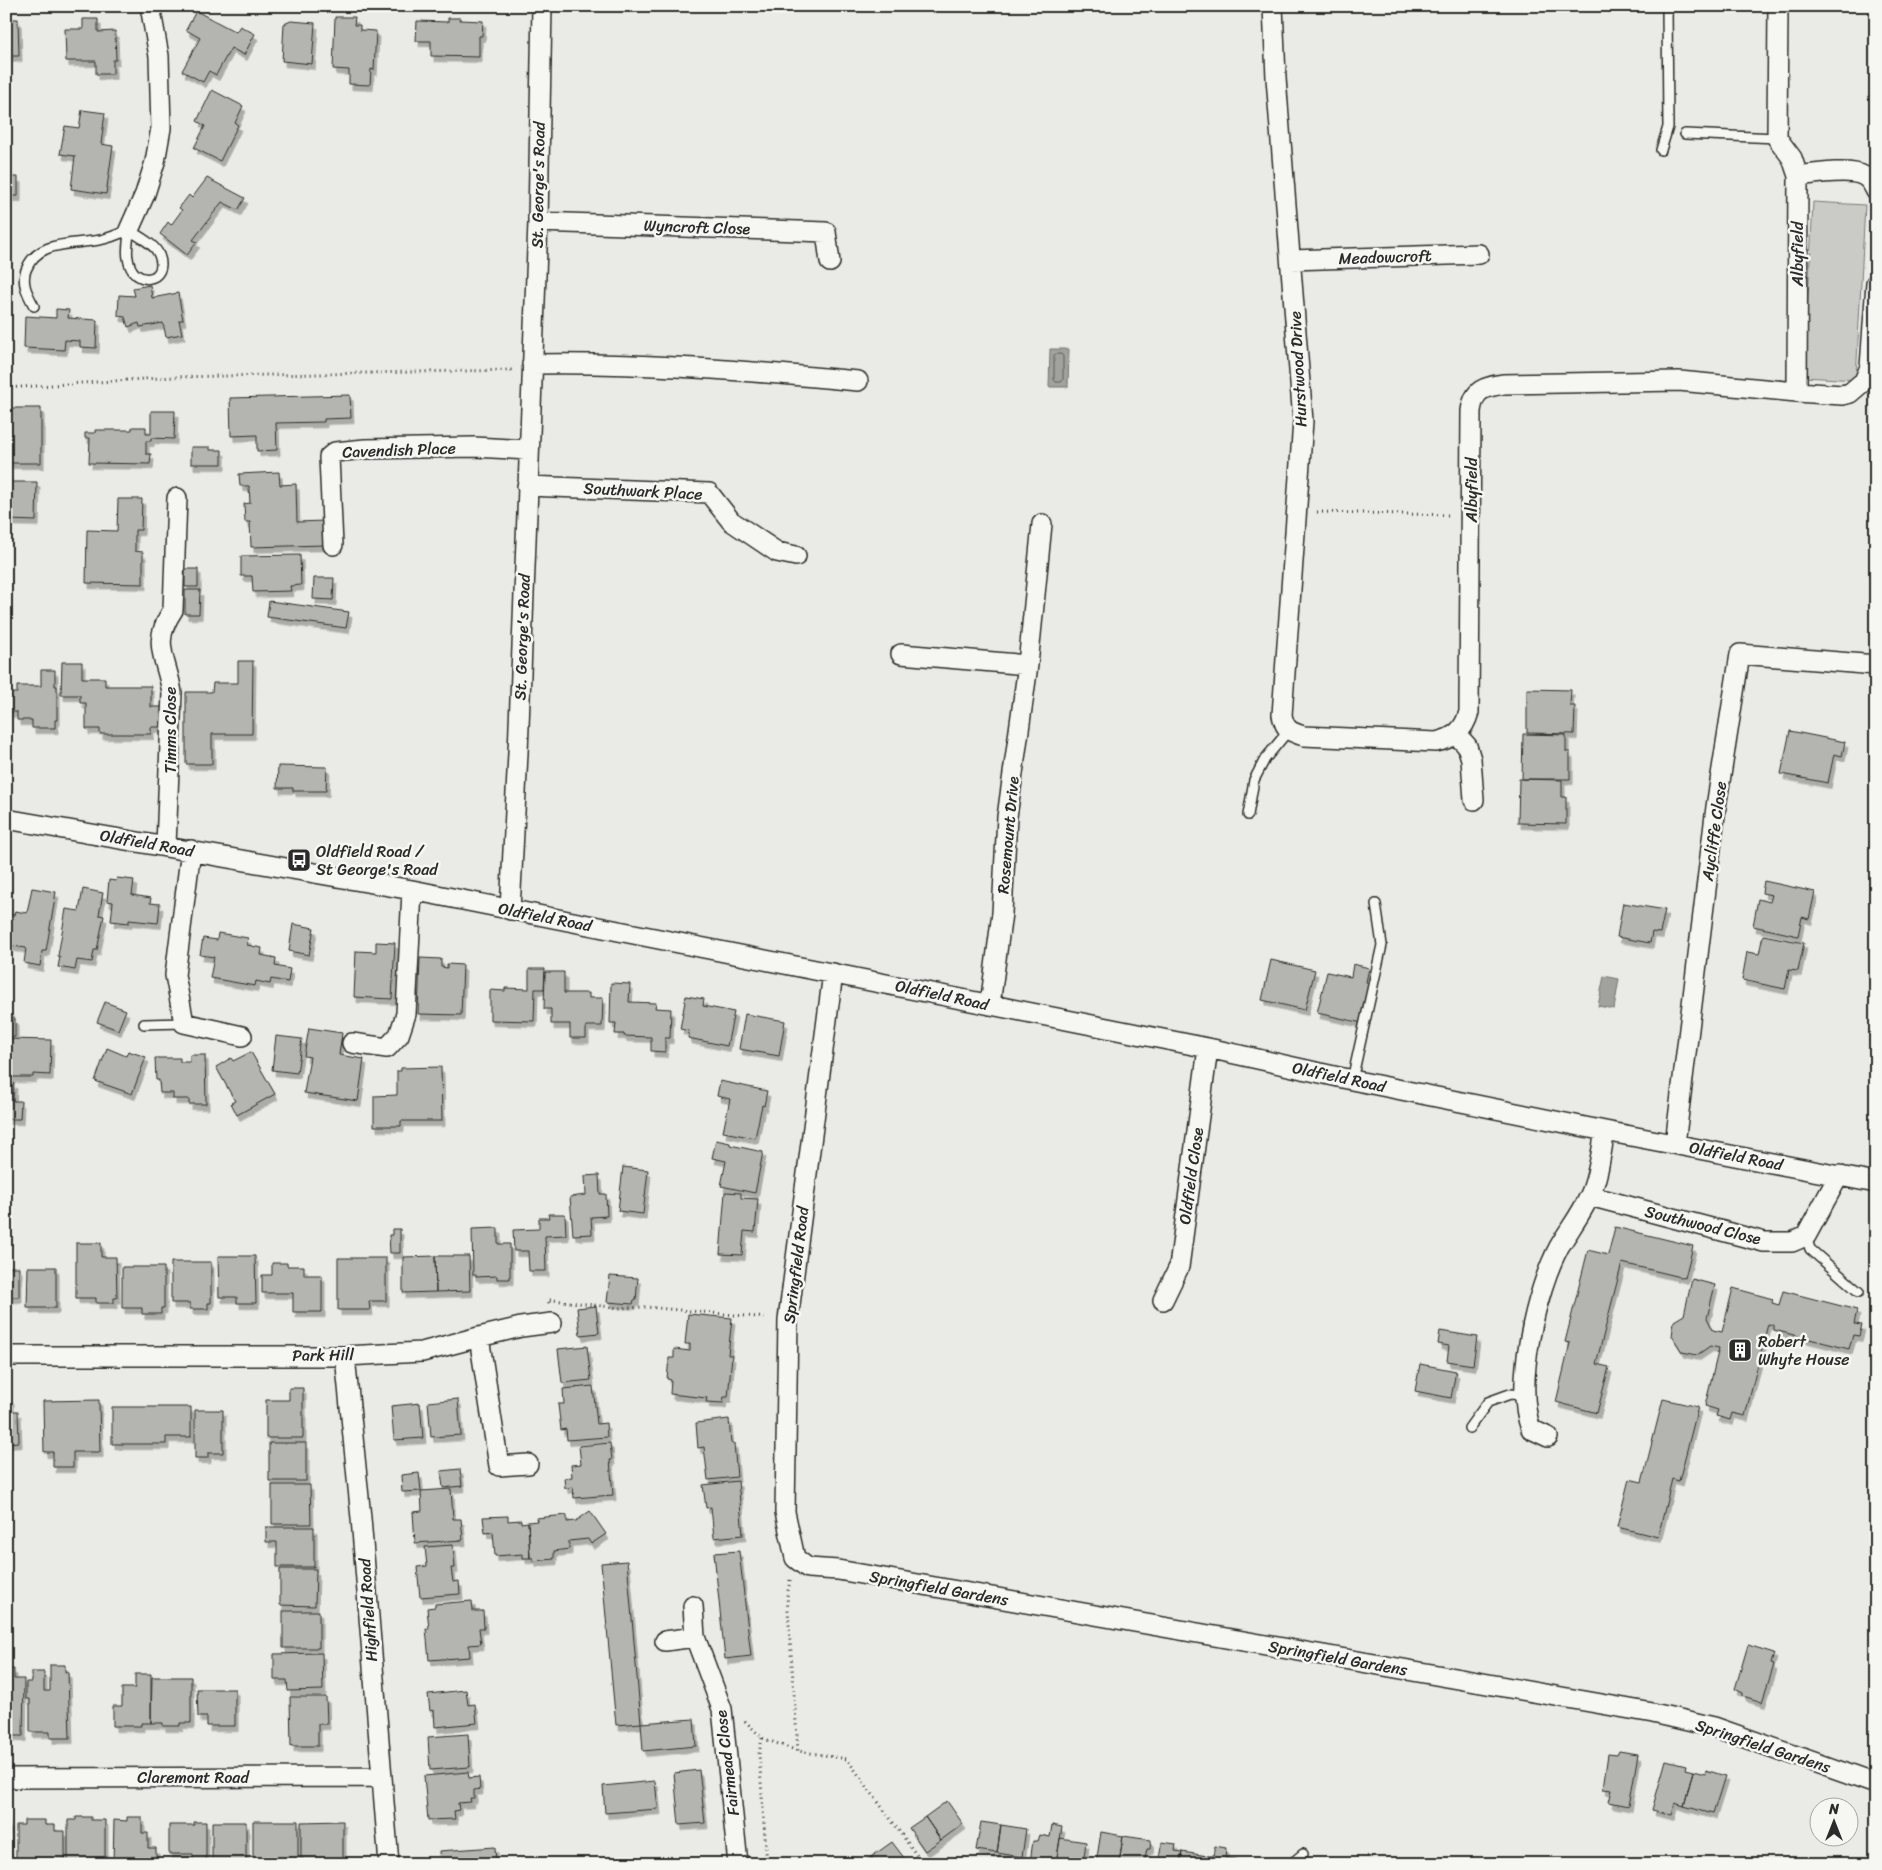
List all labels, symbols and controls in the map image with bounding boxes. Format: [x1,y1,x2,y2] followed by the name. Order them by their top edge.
[522,120,554,249] street label: St. George's Road
[643,211,751,243] street label: Wyncroft Close
[1783,220,1812,287] street label: Albyfield
[1338,241,1432,273] street label: Meadowcroft
[1280,310,1316,428] street label: Hurstwood Drive
[342,434,456,466] street label: Cavendish Place
[1457,456,1486,523] street label: Albyfield
[583,473,703,509] street label: Southwark Place
[505,572,539,701] street label: St. George's Road
[156,687,185,773] street label: Timms Close
[988,775,1028,895] street label: Rosemount Drive
[1693,779,1735,884] street label: Aycliffe Close
[98,820,198,866] street label: Oldfield Road
[316,837,439,884] place label: Oldfield Road / St George's Road
[286,847,312,873] bus stop icon: Oldfield Road / St George's Road
[496,894,596,941] street label: Oldfield Road
[893,971,993,1019] street label: Oldfield Road
[1290,1053,1390,1101] street label: Oldfield Road
[1170,1125,1212,1226] street label: Oldfield Close
[1687,1133,1787,1180] street label: Oldfield Road
[1642,1197,1764,1254] street label: Southwood Close
[774,1203,818,1325] street label: Springfield Road
[1758,1327,1849,1374] place label: Robert Whyte House
[1727,1337,1753,1363] building icon: Robert Whyte House
[292,1340,355,1370] street label: Park Hill
[350,1556,386,1663] street label: Highfield Road
[867,1562,1011,1615] street label: Springfield Gardens
[1266,1632,1410,1685] street label: Springfield Gardens
[706,1708,748,1817] street label: Fairmead Close
[1692,1710,1835,1782] street label: Springfield Gardens
[137,1763,250,1792] street label: Claremont Road
[1828,1797,1839,1822] text: N
[1810,1798,1860,1848] north arrow

